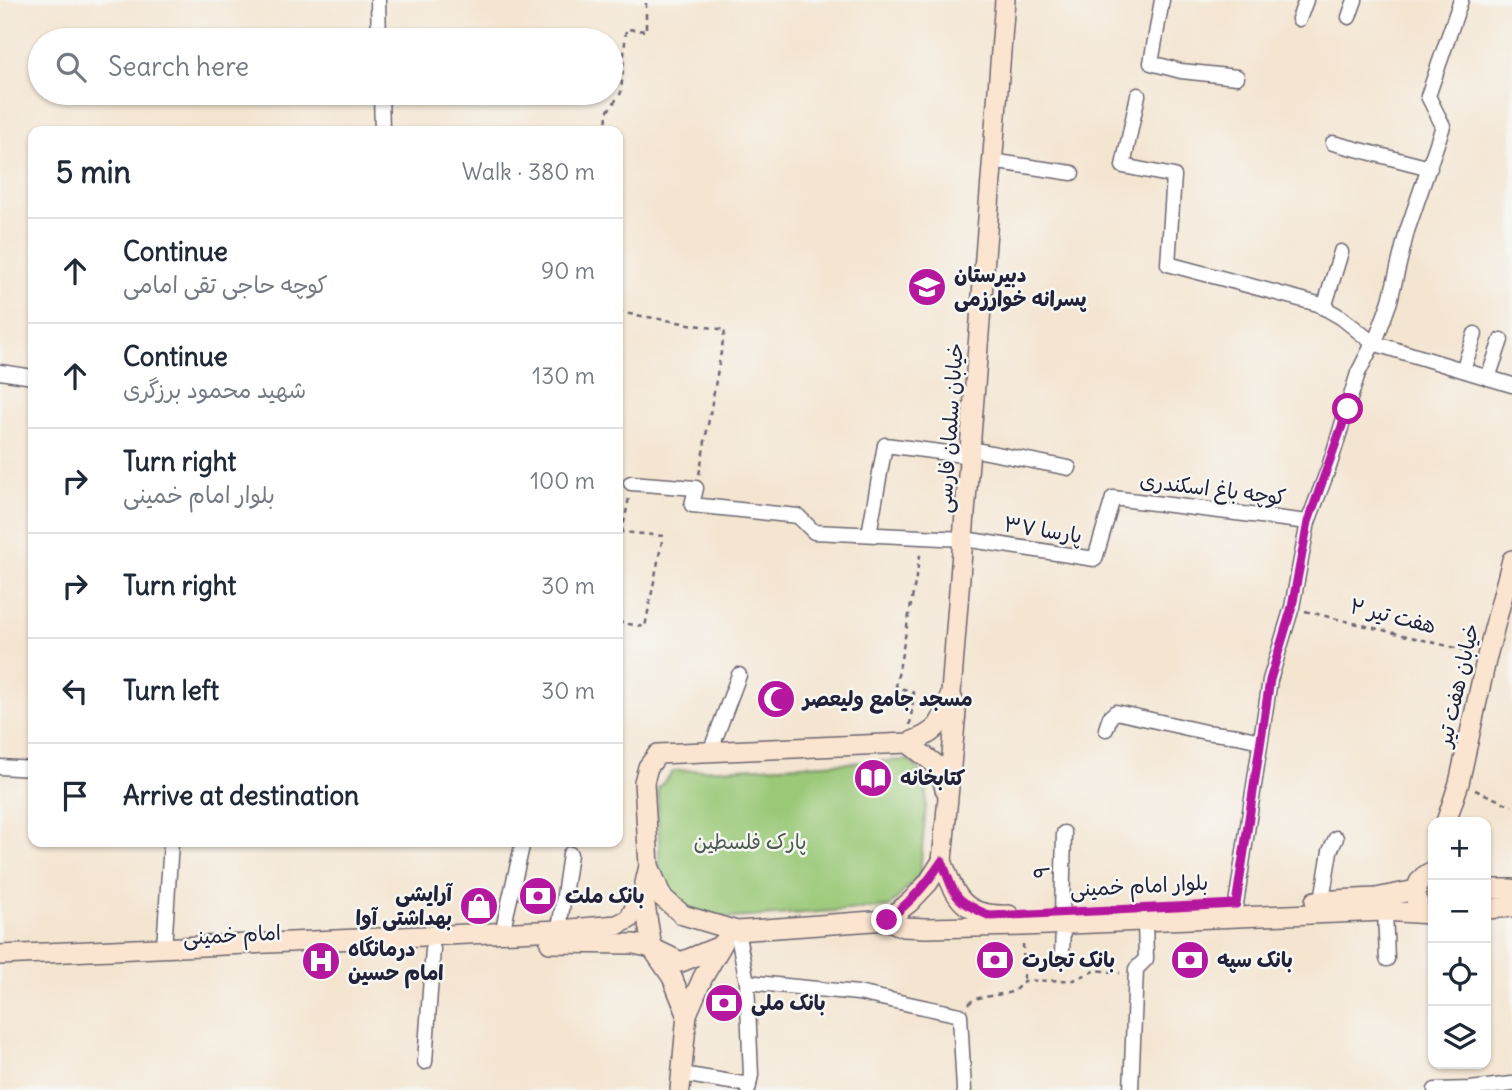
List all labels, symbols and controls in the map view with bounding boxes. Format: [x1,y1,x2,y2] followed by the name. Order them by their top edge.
[28,28,623,105] search box
[52,48,90,86] icon: search
[108,50,249,83] text: Search here
[56,153,131,191] text: 5 min
[462,157,595,186] text: Walk · 380 m
[123,235,228,268] text: Continue
[56,252,94,290] icon: ahead
[541,256,595,285] text: 90 m
[954,261,1086,312] place label: دبیرستان پسرانه خوارزمی
[906,266,948,308] school or university icon: دبیرستان پسرانه خوارزمی
[123,270,328,299] text: کوچه حاجی تقی امامی
[123,340,228,373] text: Continue
[930,342,970,514] street label: خیابان سلمان فارسی
[56,357,94,395] icon: ahead
[532,361,595,390] text: 130 m
[123,375,306,404] text: شهید محمود برزگری
[1332,393,1363,424] route start
[123,445,236,478] text: Turn right
[56,462,94,500] icon: right
[530,466,595,495] text: 100 m
[1138,466,1288,513] street label: کوچه باغ اسکندری
[123,480,275,509] text: بلوار امام خمینی
[1002,510,1084,549] street label: پارسا ۳۷
[56,567,94,605] icon: right
[123,569,236,602] text: Turn right
[541,571,595,600] text: 30 m
[1347,592,1439,639] street label: هفت تیر ۲
[1430,621,1485,751] street label: خیابان هفت تیر
[56,672,94,710] icon: left
[123,674,219,707] text: Turn left
[541,676,595,705] text: 30 m
[755,678,797,720] mosque icon: مسجد جامع ولیعصر
[801,685,973,714] place label: مسجد جامع ولیعصر
[852,757,894,799] library icon: کتابخانه
[900,764,966,791] place label: کتابخانه
[56,777,94,815] icon: arrive
[123,779,359,812] text: Arrive at destination
[1428,817,1491,1069] map controls
[1428,817,1491,880] button: +
[693,828,807,855] park label: پارک فلسطین
[1028,865,1055,879] street label: ۹
[1069,868,1209,906] street label: بلوار امام خمینی
[517,875,559,917] bank icon: بانک ملت
[356,880,454,931] place label: آرایشی بهداشتی آوا
[1428,880,1491,943] button: −
[565,882,644,909] place label: بانک ملت
[458,885,500,927] shop icon: آرایشی بهداشتی آوا
[871,904,902,935] route end
[182,918,282,954] street label: امام خمینی
[348,935,444,989] place label: درمانگاه امام حسین
[974,939,1016,981] bank icon: بانک تجارت
[1169,939,1211,981] bank icon: بانک سپه
[300,940,342,982] hospital icon: درمانگاه امام حسین
[1428,943,1491,1006] button: locate
[1022,946,1115,973] place label: بانک تجارت
[1217,946,1293,973] place label: بانک سپه
[703,982,745,1024] bank icon: بانک ملی
[751,989,826,1016] place label: بانک ملی
[1428,1006,1491,1069] button: layers

